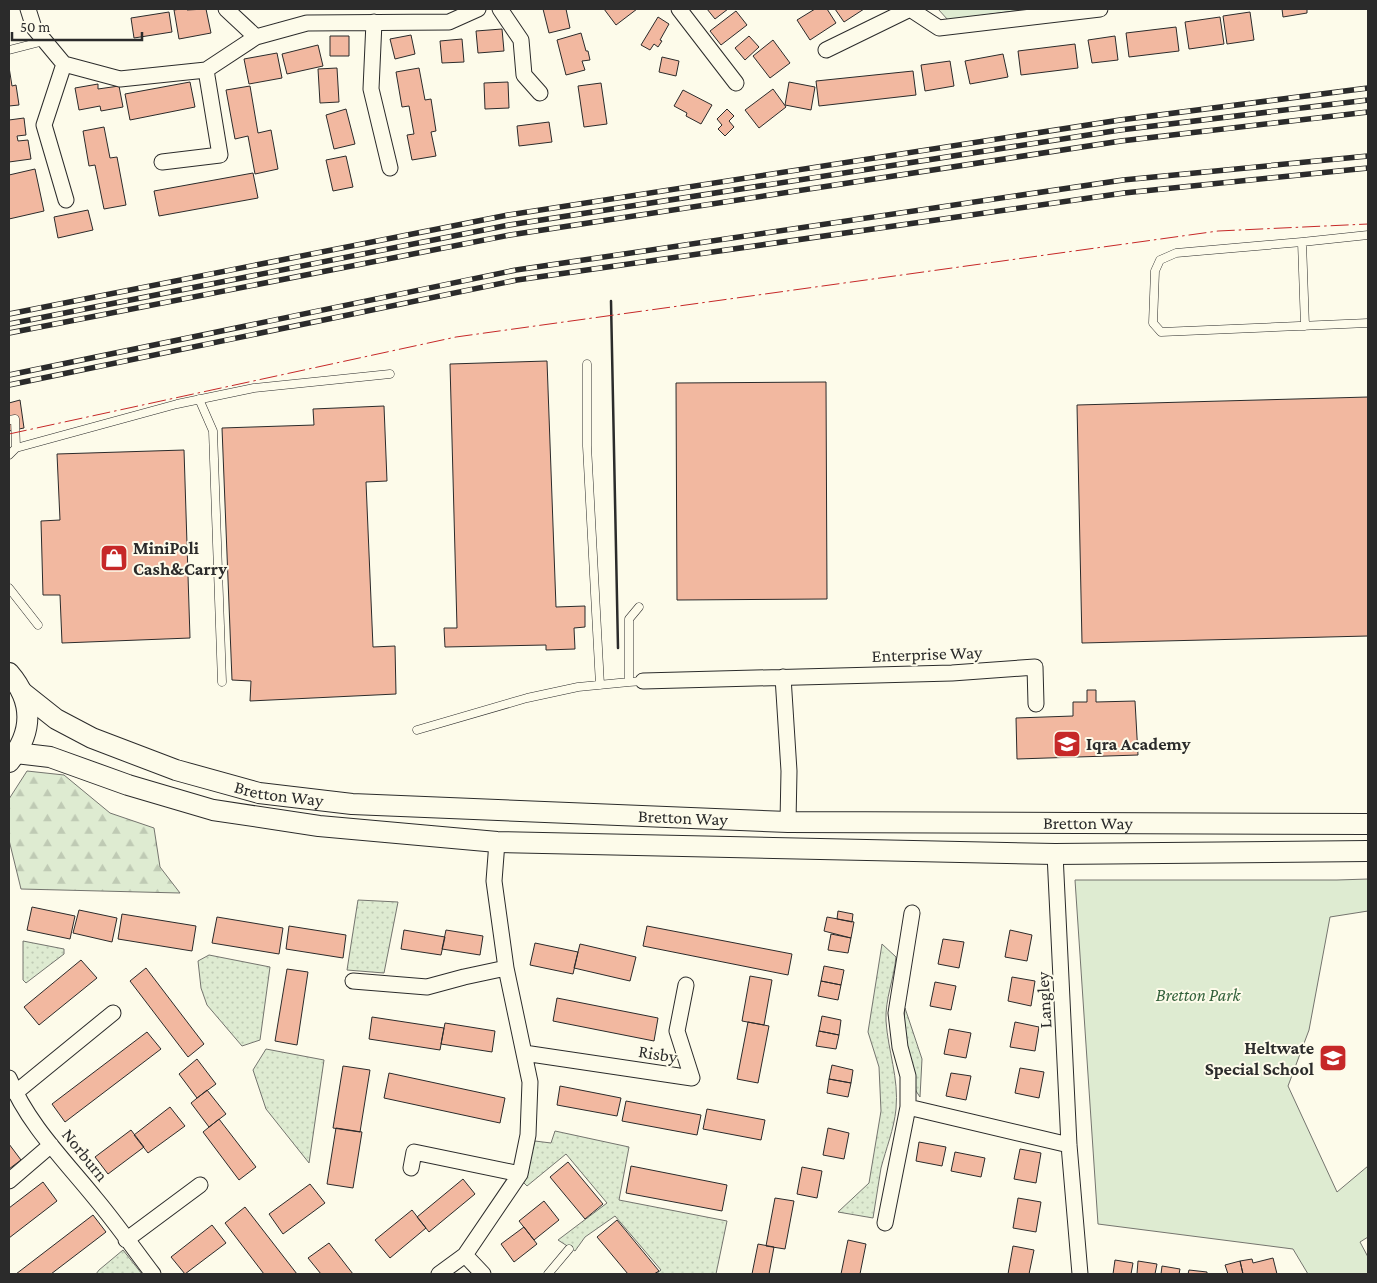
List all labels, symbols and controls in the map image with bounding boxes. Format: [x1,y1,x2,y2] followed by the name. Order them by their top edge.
[12,10,142,42] scale bar
[20,19,50,35] text: 50 m
[133,538,227,579] place label: MiniPoli Cash&Carry
[99,543,129,573] shop icon: MiniPoli Cash&Carry
[871,642,983,666] street label: Enterprise Way
[1052,729,1082,759] school or university icon: Iqra Academy
[1086,734,1191,754] place label: Iqra Academy
[232,777,325,811] street label: Bretton Way
[638,806,729,830] street label: Bretton Way
[1043,813,1133,833] street label: Bretton Way
[1032,971,1055,1029] street label: Langley
[1156,985,1241,1005] park label: Bretton Park
[1205,1038,1314,1079] place label: Heltwate Special School
[637,1041,680,1067] street label: Risby
[1318,1043,1348,1073] school or university icon: Heltwate Special School
[58,1125,112,1186] street label: Norburn

